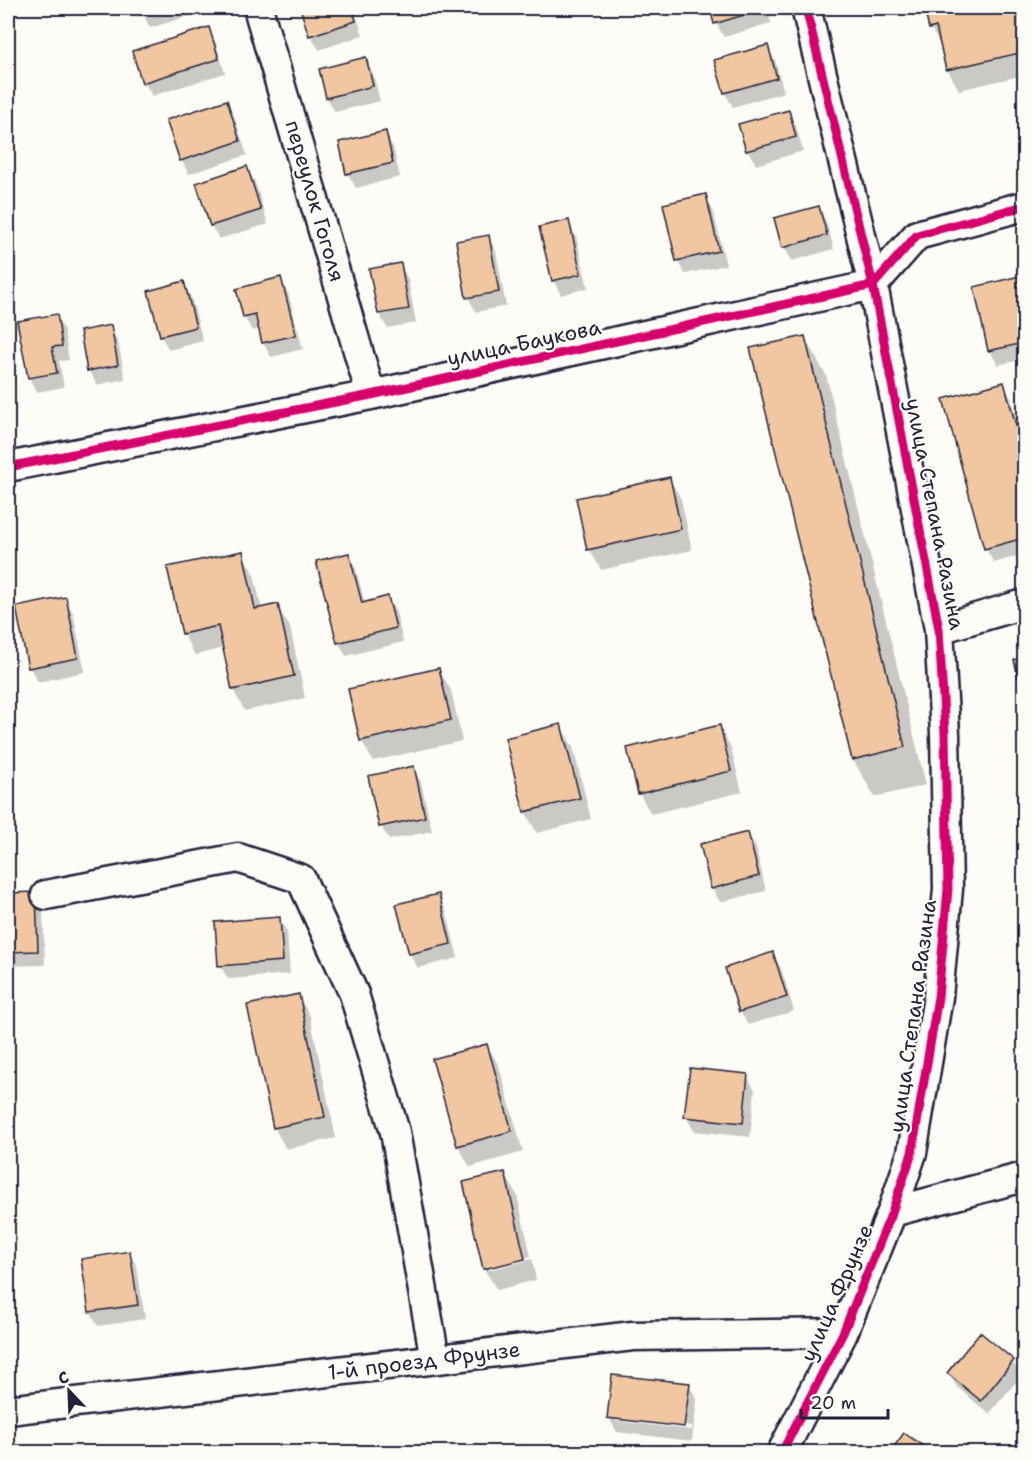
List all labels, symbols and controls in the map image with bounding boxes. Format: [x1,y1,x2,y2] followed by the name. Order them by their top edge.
[279,117,351,285] street label: переулок Гоголя
[445,313,603,373] street label: улица Баукова
[899,396,971,632] street label: улица Степана Разина
[883,898,943,1134] street label: улица Степана Разина
[794,1220,880,1366] street label: улица Фрунзе
[326,1335,522,1387] street label: 1-й проезд Фрунзе
[39,1361,99,1421] north arrow
[55,1366,72,1389] text: С
[801,1382,888,1420] scale bar
[810,1391,856,1415] text: 20 m

